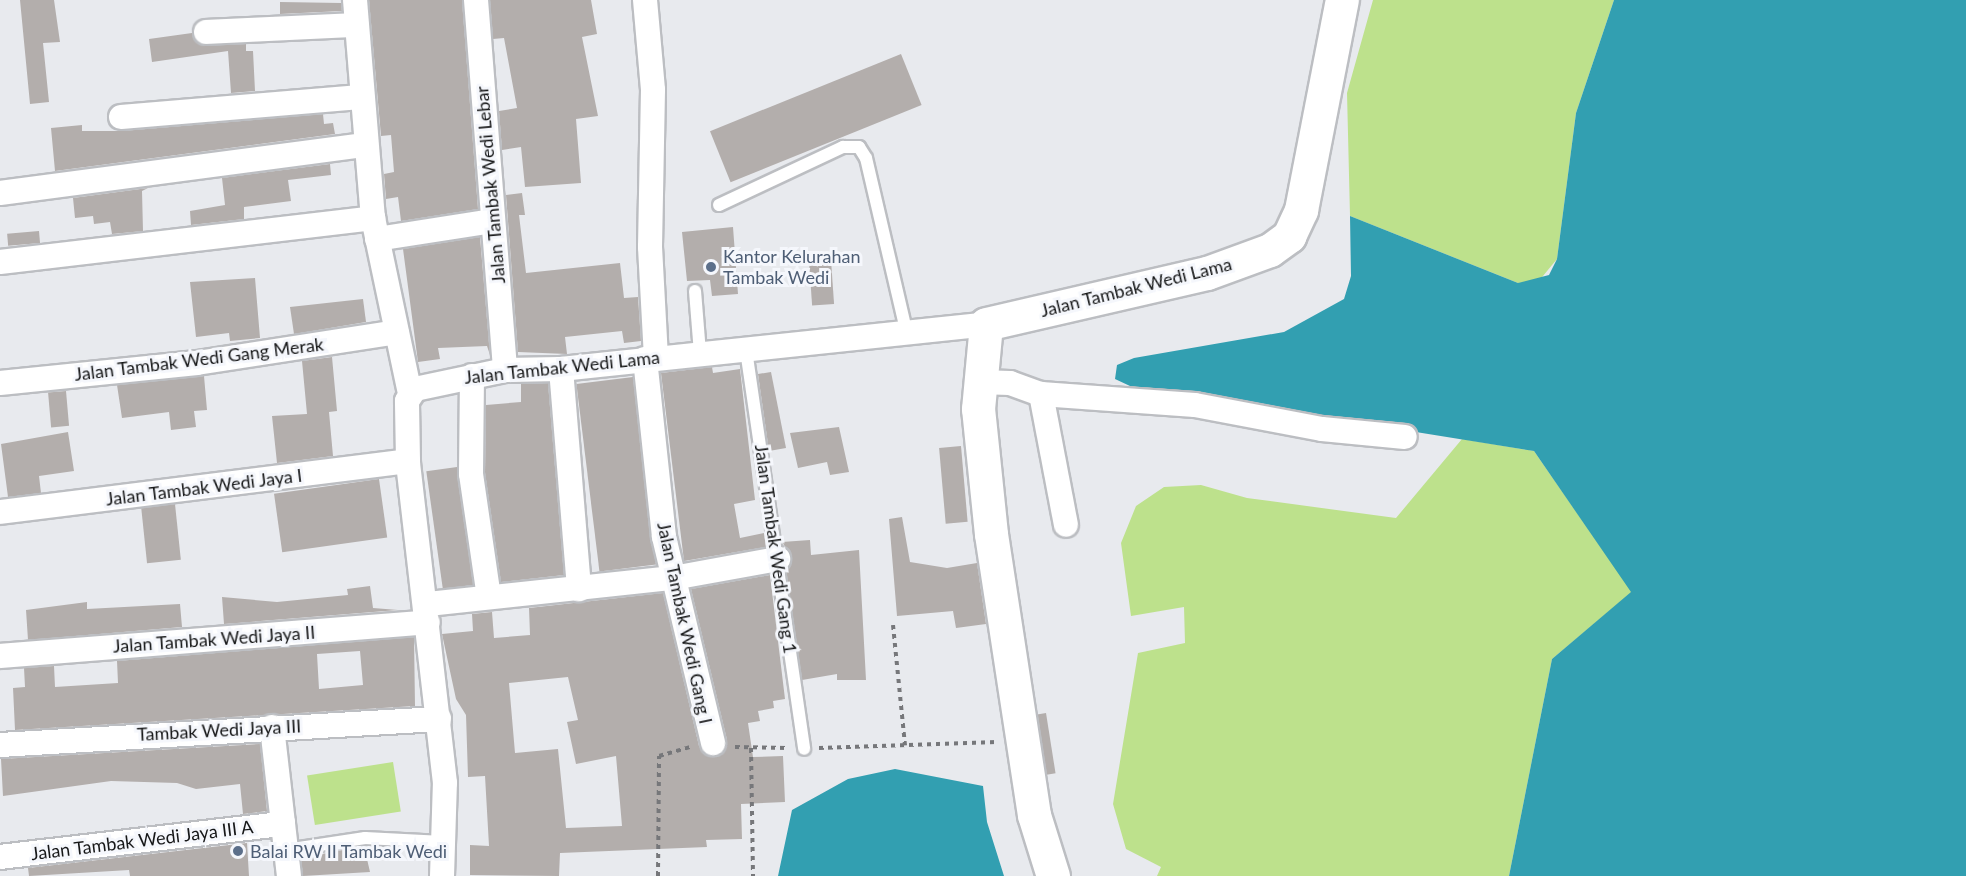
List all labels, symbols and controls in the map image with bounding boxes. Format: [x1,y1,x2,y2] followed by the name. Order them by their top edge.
[471,85,509,285] street label: Jalan Tambak Wedi Lebar
[723,246,861,288] place label: Kantor Kelurahan Tambak Wedi
[1038,253,1234,321] street label: Jalan Tambak Wedi Lama
[704,260,718,274] marker: Kantor Kelurahan Tambak Wedi
[73,333,325,385] street label: Jalan Tambak Wedi Gang Merak
[463,346,661,388] street label: Jalan Tambak Wedi Lama
[751,443,801,655] street label: Jalan Tambak Wedi Gang 1
[104,464,304,510] street label: Jalan Tambak Wedi Jaya I
[653,520,717,726] street label: Jalan Tambak Wedi Gang I
[112,621,316,657] street label: Jalan Tambak Wedi Jaya II
[136,715,302,745] street label: Tambak Wedi Jaya III
[29,816,255,864] street label: Jalan Tambak Wedi Jaya III A
[250,840,448,862] place label: Balai RW II Tambak Wedi
[231,844,245,858] marker: Balai RW II Tambak Wedi

